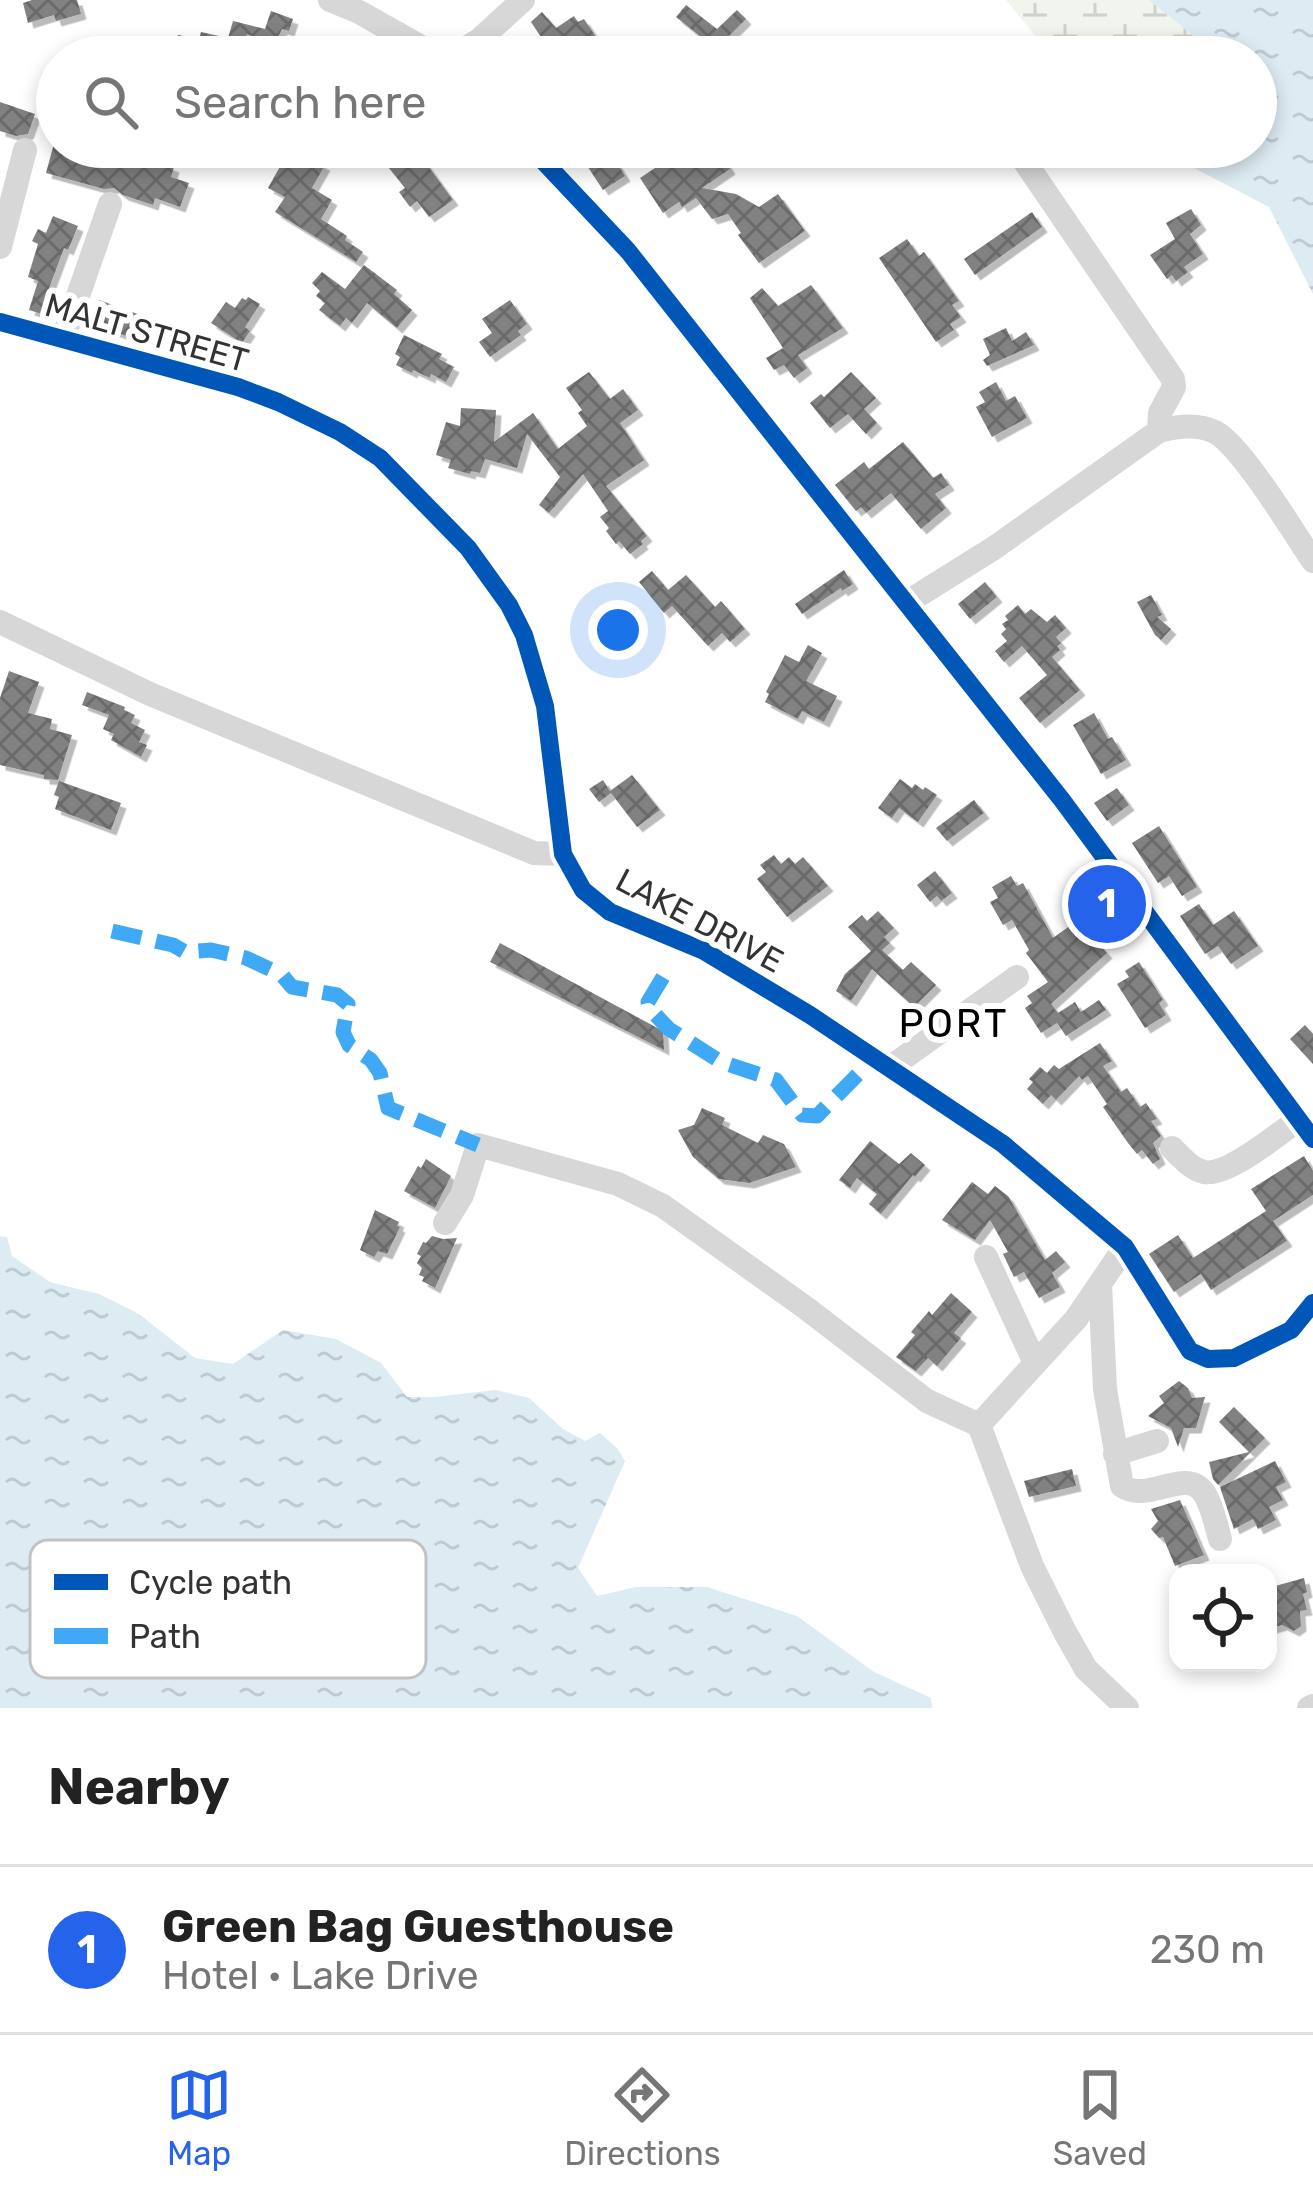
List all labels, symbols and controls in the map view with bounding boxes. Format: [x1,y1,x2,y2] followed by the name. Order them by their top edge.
[36,36,1277,168] search box
[78,69,144,135] icon: search
[174,76,426,129] text: Search here
[41,285,253,380] street label: MALT STREET
[588,600,648,660] your location
[1068,859,1146,949] pin: 1
[610,860,790,981] street label: LAKE DRIVE
[898,1001,1010,1047] district label: PORT
[30,1540,426,1678] legend
[129,1563,292,1602] text: Cycle path
[1169,1564,1277,1672] map controls
[1169,1564,1277,1672] button: locate
[129,1617,201,1656] text: Path
[48,1756,230,1817] text: Nearby
[162,1900,674,1953] text: Green Bag Guesthouse
[77,1927,97,1973] text: 1
[1150,1927,1265,1973] text: 230 m
[162,1953,479,1999] text: Hotel · Lake Drive
[166,2062,232,2173] tab: Map
[564,2062,721,2173] tab: Directions
[1053,2062,1147,2173] tab: Saved

